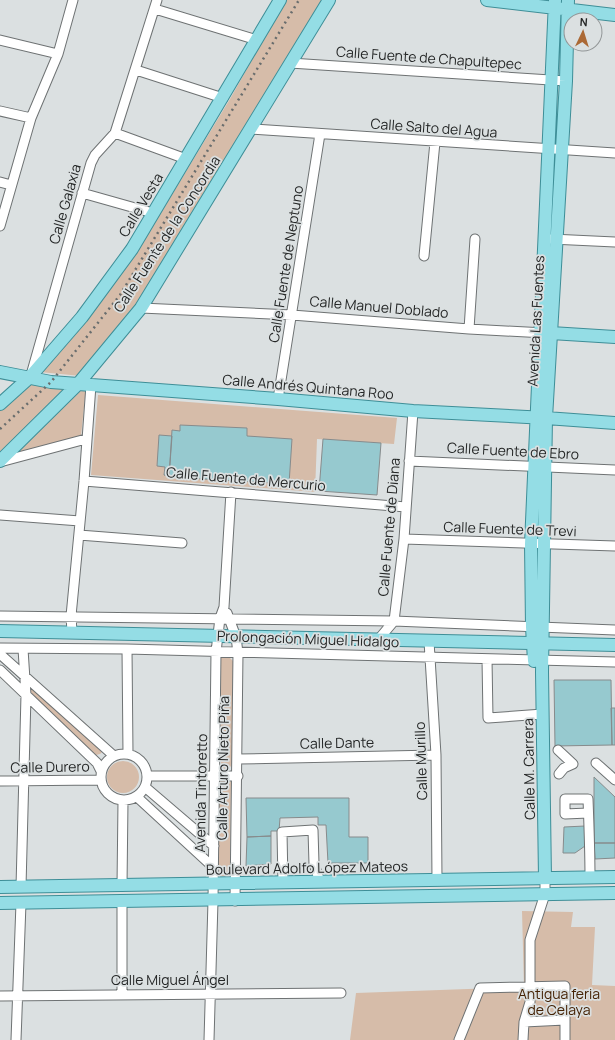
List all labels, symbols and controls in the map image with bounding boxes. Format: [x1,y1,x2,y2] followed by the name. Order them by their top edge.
[563,12,603,52] north arrow
[579,14,588,29] text: N
[336,42,523,73] street label: Calle Fuente de Chapultepec
[370,114,498,141] street label: Calle Salto del Agua
[109,152,224,316] street label: Calle Fuente de la Concordia
[44,162,85,246] street label: Calle Galaxia
[114,169,167,240] street label: Calle Vesta
[264,184,307,344] street label: Calle Fuente de Neptuno
[523,255,548,387] street label: Avenida Las Fuentes
[309,291,449,322] street label: Calle Manuel Doblado
[222,370,394,403] street label: Calle Andrés Quintana Roo
[447,438,579,463] street label: Calle Fuente de Ebro
[373,457,404,597] street label: Calle Fuente de Diana
[165,462,327,495] street label: Calle Fuente de Mercurio
[443,517,577,540] street label: Calle Fuente de Trevi
[217,626,400,651] street label: Prolongación Miguel Hidalgo
[212,696,233,840] street label: Calle Arturo Nieto Piña
[518,718,539,820] street label: Calle M. Carrera
[410,721,431,801] street label: Calle Murillo
[300,732,374,753] street label: Calle Dante
[190,733,211,853] street label: Avenida Tintoretto
[10,756,90,777] street label: Calle Durero
[206,856,408,879] street label: Boulevard Adolfo López Mateos
[111,970,229,989] street label: Calle Miguel Ángel
[518,984,600,1019] park label: Antigua feria de Celaya

